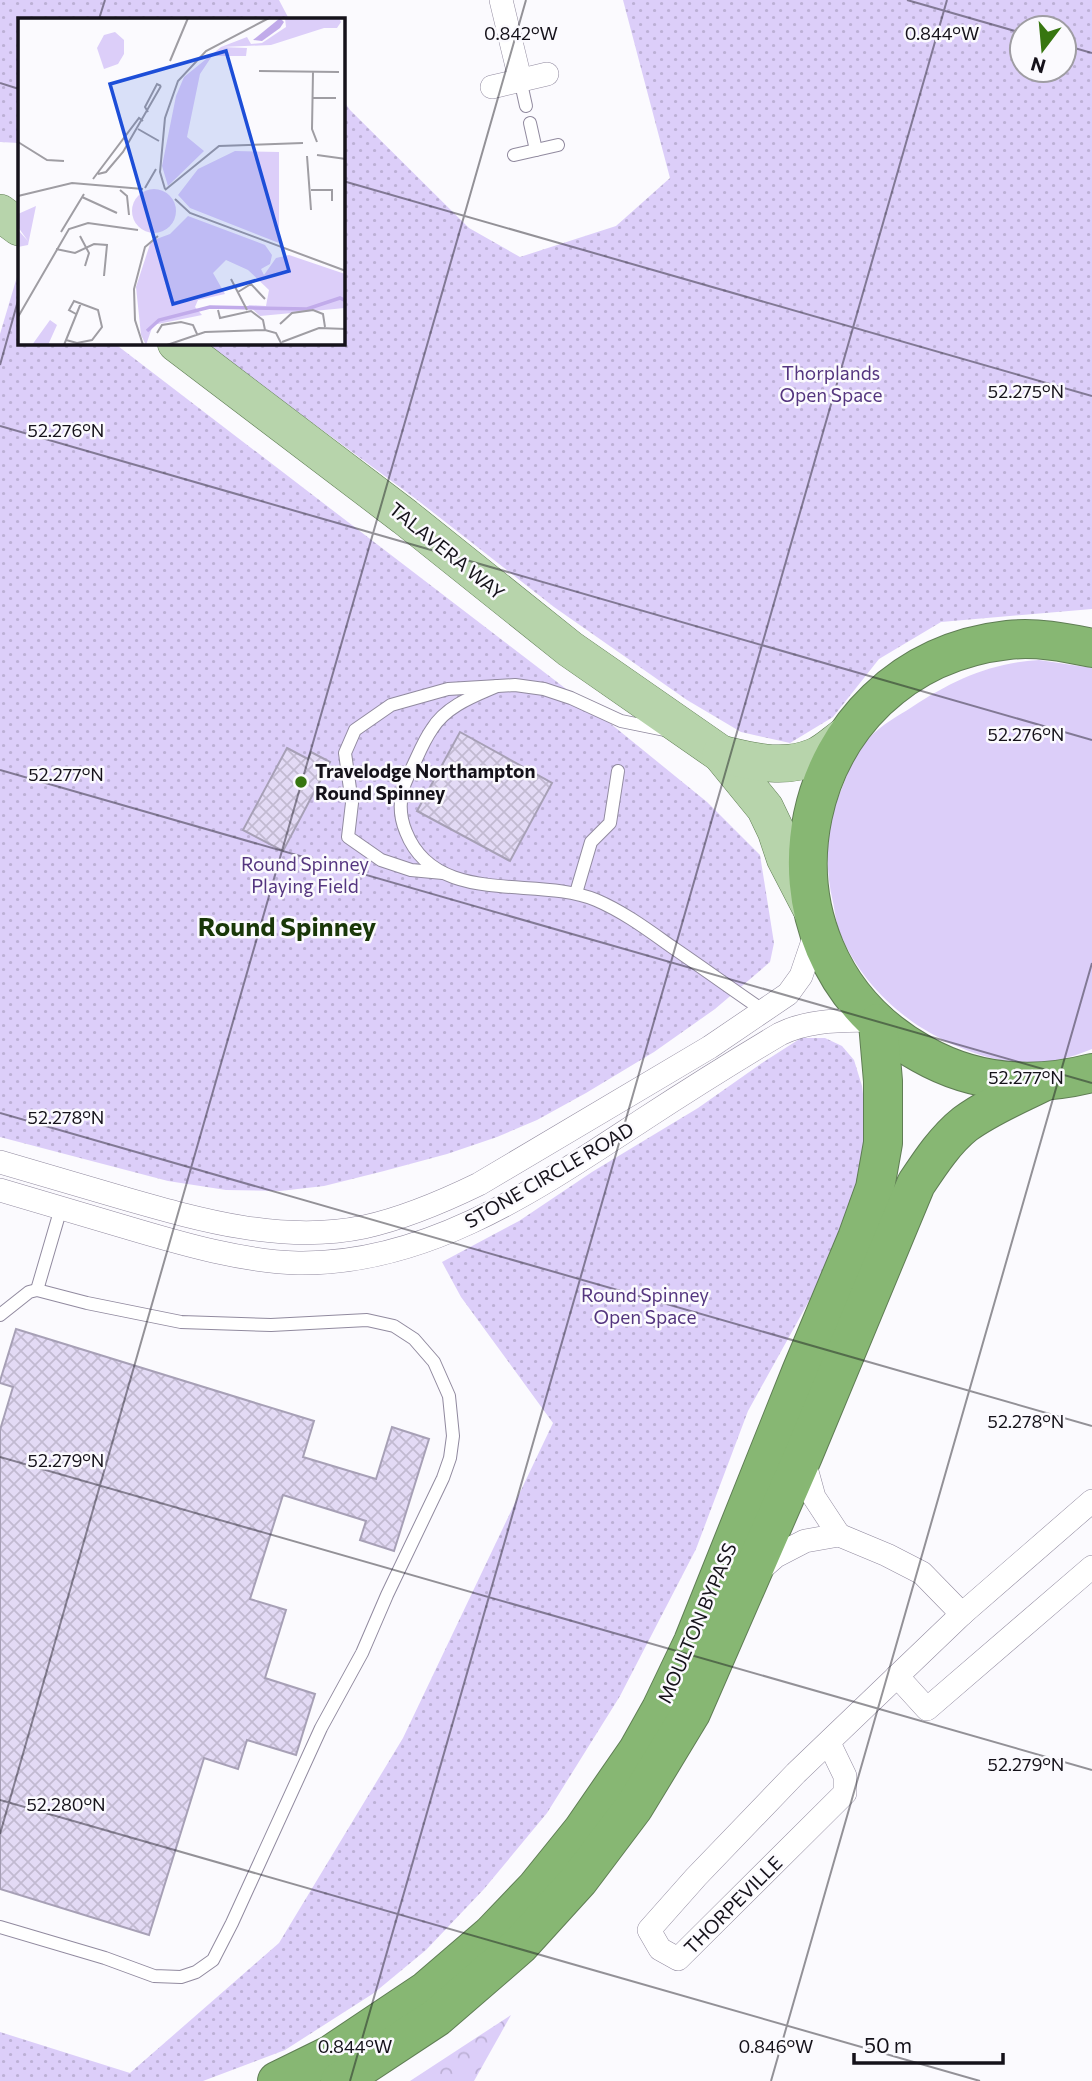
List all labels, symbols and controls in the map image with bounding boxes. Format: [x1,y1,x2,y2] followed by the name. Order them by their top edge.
[1008,14,1078,84] north arrow
[18,18,345,345] inset map
[484,22,558,44] text: 0.842°W
[905,22,979,44] text: 0.844°W
[1028,53,1048,79] text: N
[779,361,883,406] park label: Thorplands Open Space
[988,380,1064,402] text: 52.275°N
[28,419,104,441] text: 52.276°N
[385,497,510,604] street label: TALAVERA WAY
[988,723,1064,745] text: 52.276°N
[315,759,535,804] place label: Travelodge Northampton Round Spinney
[28,763,104,785] text: 52.277°N
[293,774,309,790] marker: Travelodge Northampton Round Spinney
[241,852,369,897] park label: Round Spinney Playing Field
[198,910,376,941] district label: Round Spinney
[988,1066,1064,1088] text: 52.277°N
[28,1106,104,1128] text: 52.278°N
[460,1117,637,1232] street label: STONE CIRCLE ROAD
[581,1283,709,1328] park label: Round Spinney Open Space
[988,1410,1064,1432] text: 52.278°N
[28,1449,104,1471] text: 52.279°N
[652,1539,741,1706] street label: MOULTON BYPASS
[988,1753,1064,1775] text: 52.279°N
[26,1793,106,1815] text: 52.280°N
[679,1851,786,1958] street label: THORPEVILLE
[854,2022,1003,2066] scale bar
[864,2032,912,2057] text: 50 m
[318,2035,392,2057] text: 0.844°W
[739,2035,813,2057] text: 0.846°W

